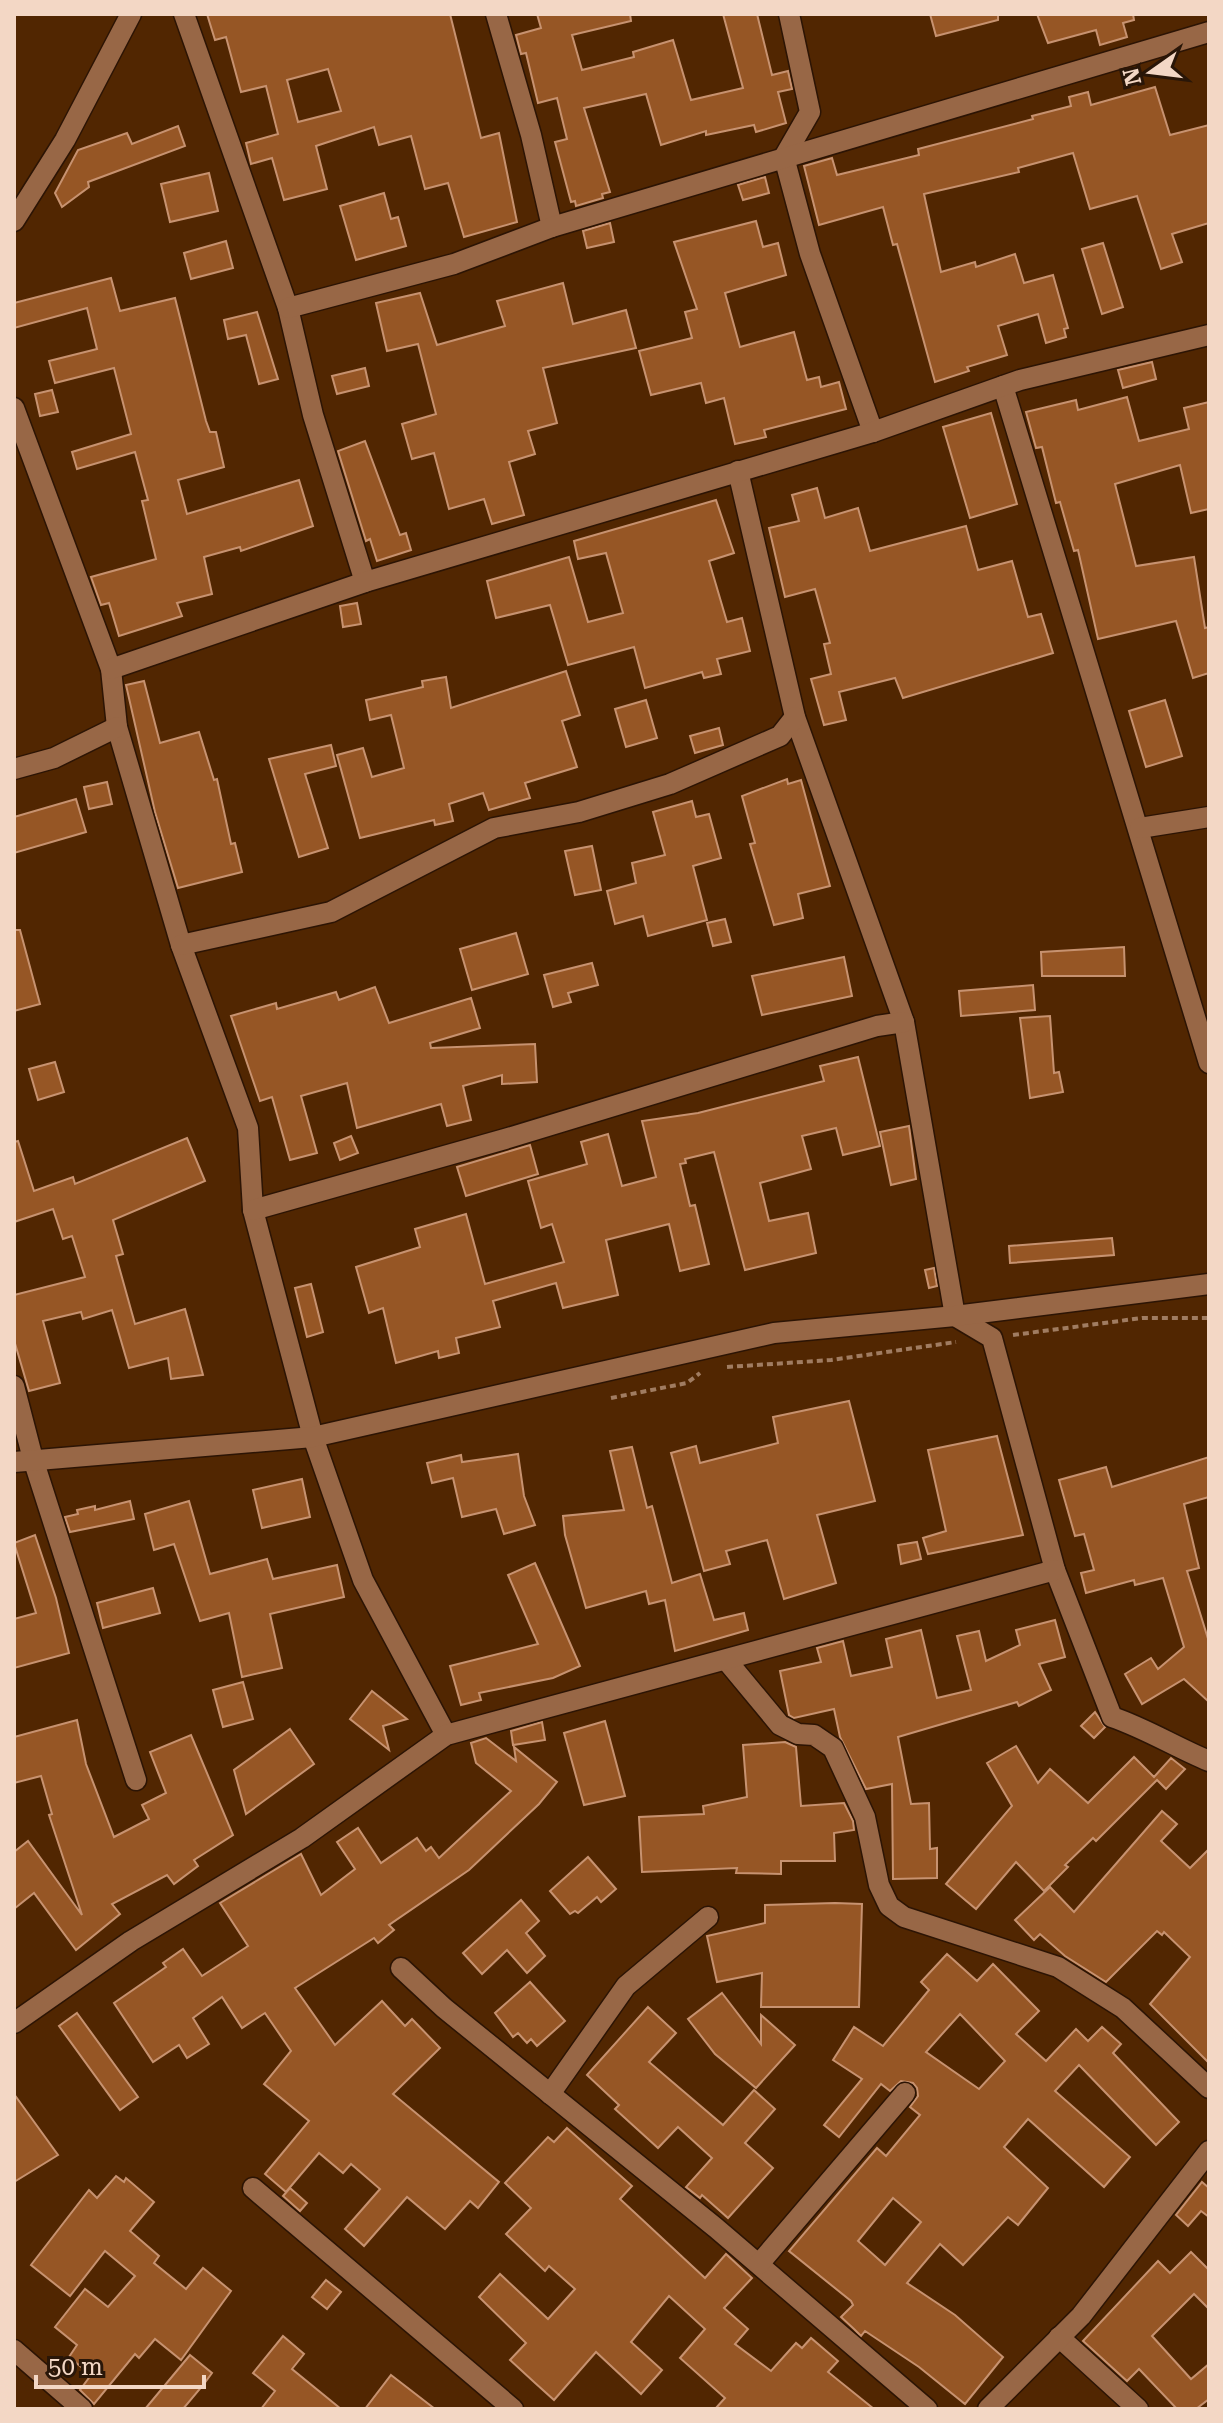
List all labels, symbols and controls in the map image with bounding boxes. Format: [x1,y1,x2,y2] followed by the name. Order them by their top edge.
[1111,32,1191,112] north arrow
[1118,65,1146,88] text: N
[36,2339,204,2389] scale bar
[48,2353,103,2381] text: 50 m

